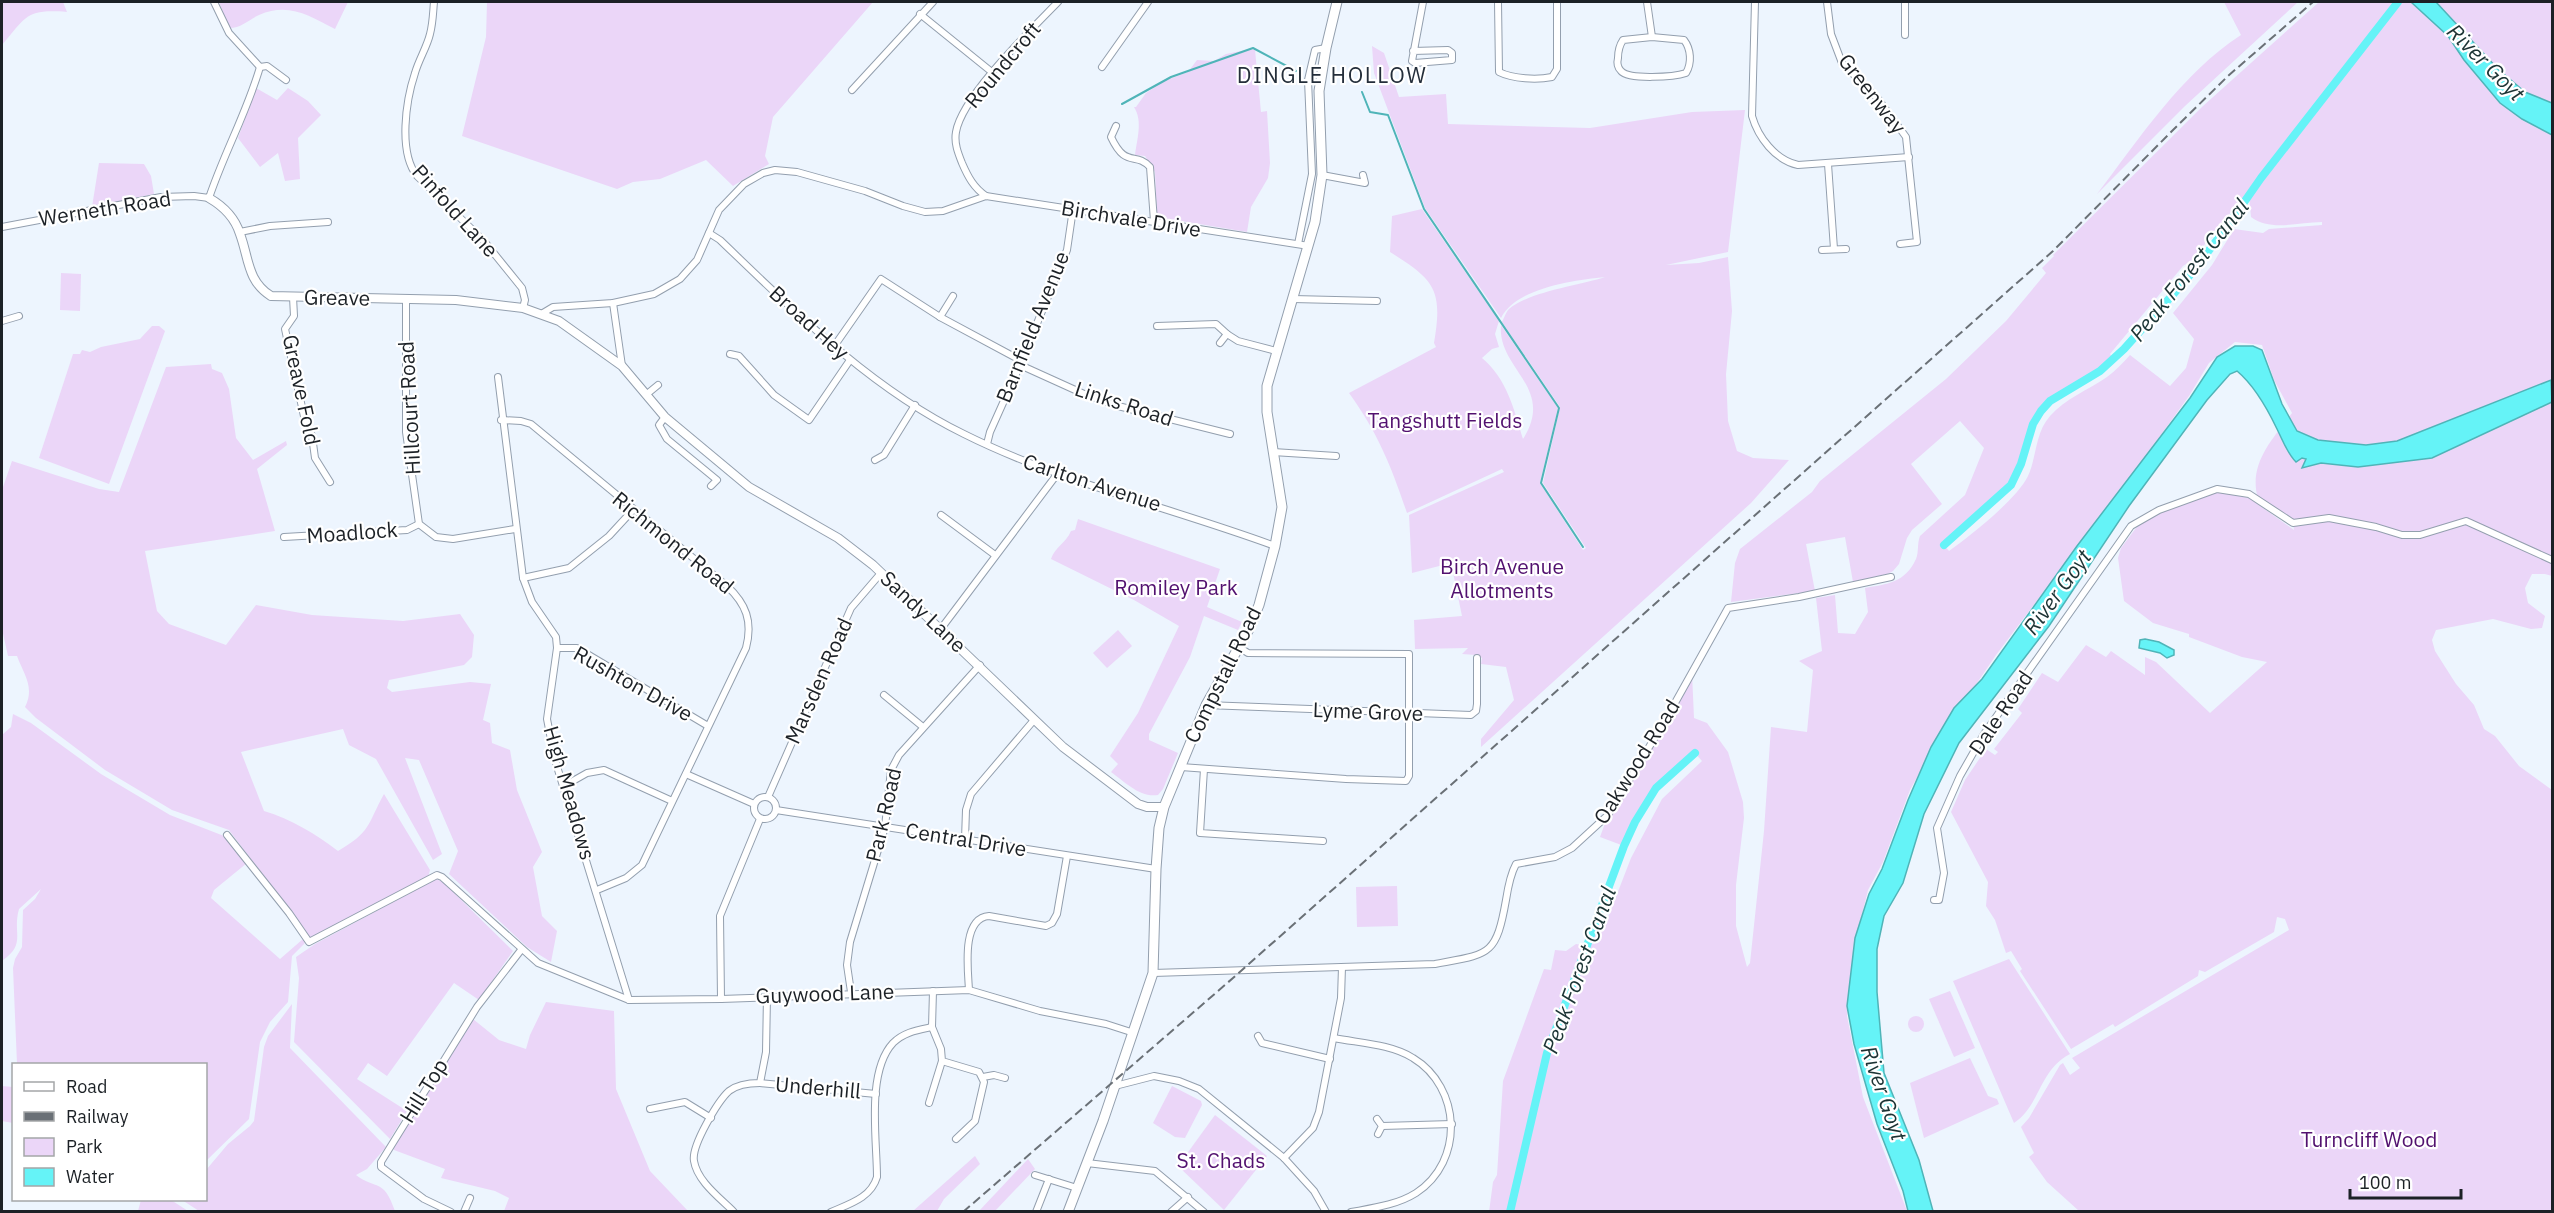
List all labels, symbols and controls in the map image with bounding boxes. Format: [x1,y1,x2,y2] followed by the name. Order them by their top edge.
[958,15,1047,114] street label: Roundcroft
[2441,17,2532,107] water label: River Goyt
[1833,47,1913,140] street label: Greenway
[1237,60,1427,89] district label: DINGLE HOLLOW
[406,158,505,263] street label: Pinfold Lane
[37,184,173,232] street label: Werneth Road
[2122,192,2255,347] water label: Peak Forest Canal
[1059,193,1203,243] street label: Birchvale Drive
[989,247,1075,406] street label: Barnfield Avenue
[764,279,856,366] street label: Broad Hey
[304,282,370,312] street label: Greave
[277,332,327,448] street label: Greave Fold
[392,340,426,476] street label: Hillcourt Road
[1071,374,1177,432] street label: Links Road
[1367,406,1523,434] park label: Tangshutt Fields
[1020,447,1165,518] street label: Carlton Avenue
[607,485,740,600] street label: Richmond Road
[305,515,398,549] street label: Moadlock
[2016,543,2098,640] water label: River Goyt
[1440,552,1564,604] park label: Birch Avenue Allotments
[875,564,973,658] street label: Sandy Lane
[1114,573,1238,601] park label: Romiley Park
[1177,602,1267,747] street label: Compstall Road
[778,613,858,748] street label: Marsden Road
[569,639,698,727] street label: Rushton Drive
[1962,665,2039,760] street label: Dale Road
[1587,694,1686,829] street label: Oakwood Road
[1312,695,1424,727] street label: Lyme Grove
[537,723,602,863] street label: High Meadows
[859,765,907,865] street label: Park Road
[904,816,1029,862] street label: Central Drive
[1535,883,1622,1057] water label: Peak Forest Canal
[755,977,895,1009] street label: Guywood Lane
[1855,1042,1914,1145] water label: River Goyt
[392,1053,454,1128] street label: Hill Top
[12,1063,207,1201] legend
[774,1069,862,1105] street label: Underhill
[66,1075,107,1098] text: Road
[66,1105,128,1128] text: Railway
[2301,1125,2437,1153] park label: Turncliff Wood
[66,1135,103,1158] text: Park
[1177,1146,1265,1174] park label: St. Chads
[2350,1162,2461,1200] scale bar
[66,1165,115,1188] text: Water
[2359,1171,2411,1194] text: 100 m

